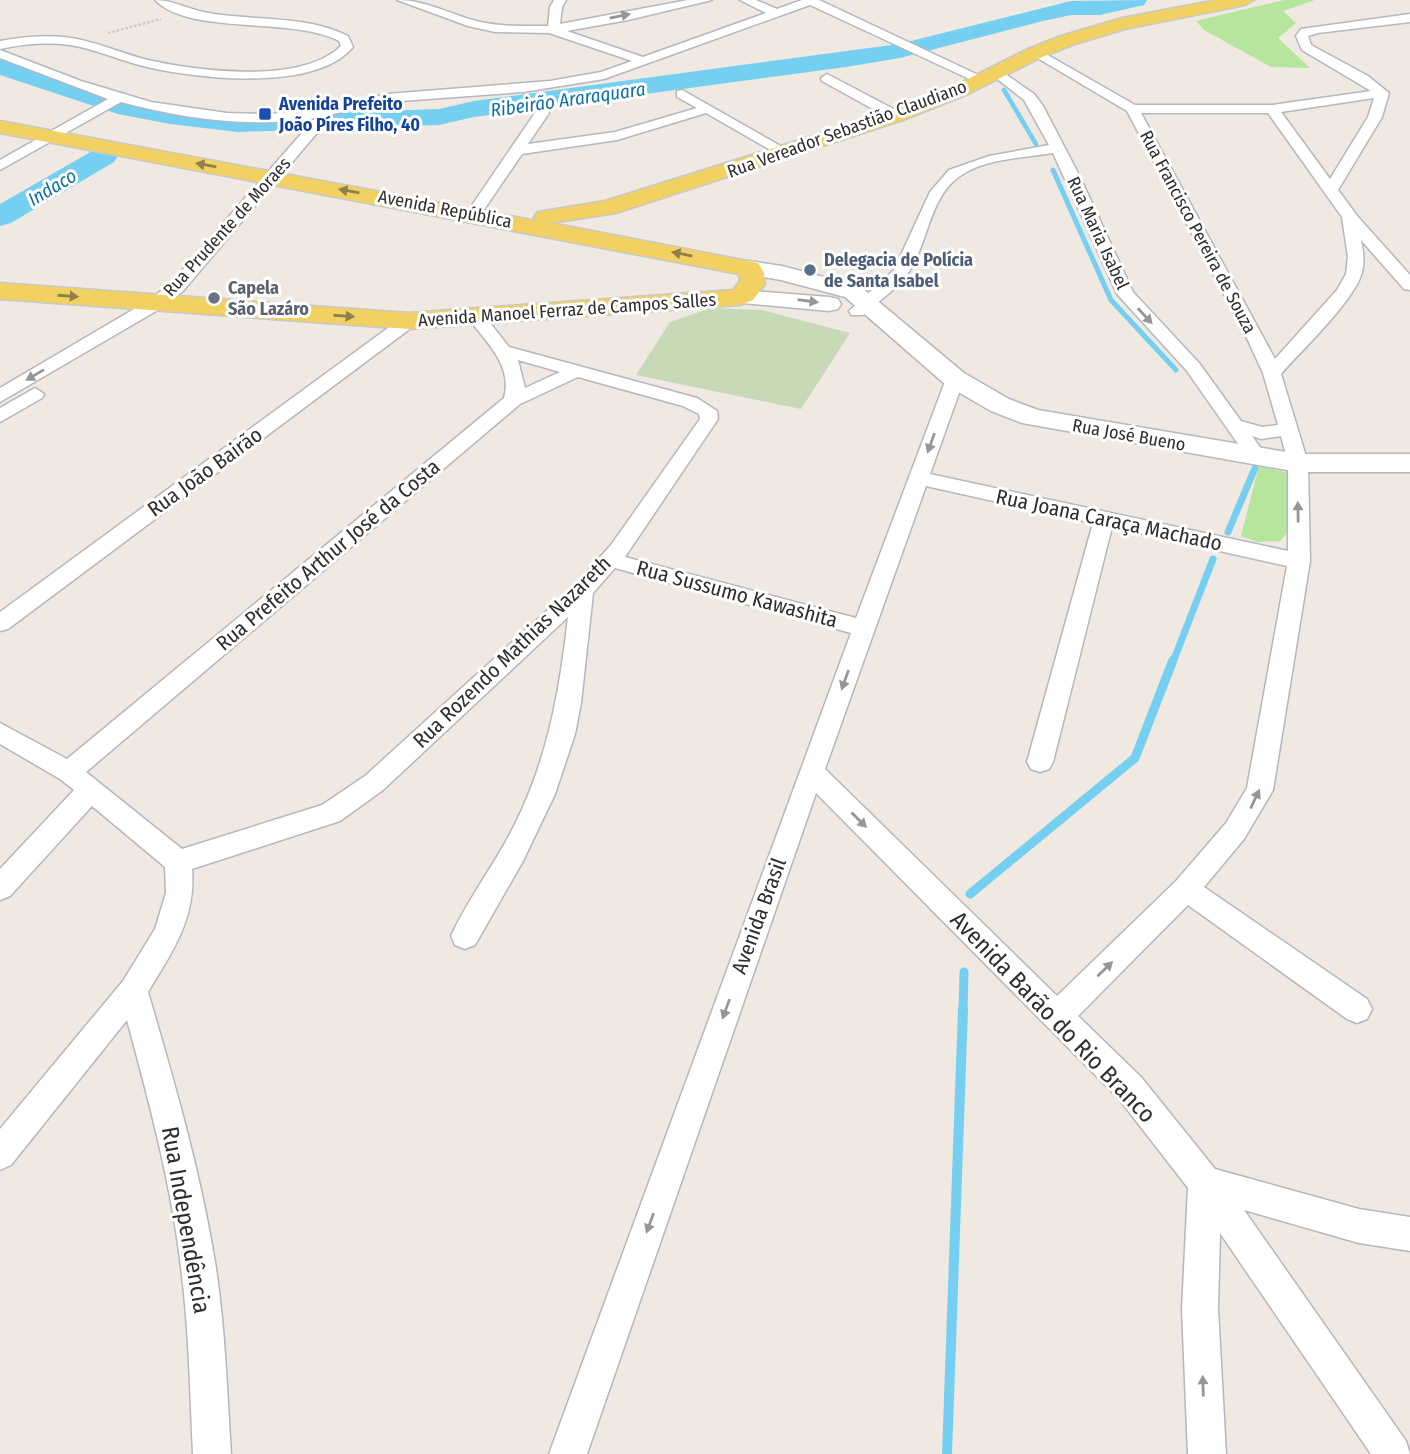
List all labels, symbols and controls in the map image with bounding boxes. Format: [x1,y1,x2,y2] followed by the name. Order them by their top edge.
[609,10,631,21] one-way arrow
[724,75,970,183] street label: Rua Vereador Sebastião Claudiano
[489,77,647,122] water label: Ribeirão Araraquara
[278,93,420,136] place label: Avenida Prefeito João Píres Filho, 40
[257,106,273,122] marker: Avenida Prefeito João Píres Filho, 40
[1135,127,1261,337] street label: Rua Francisco Pereira de Souza
[159,153,296,301] street label: Rua Prudente de Moraes
[195,159,217,170] one-way arrow
[24,164,81,211] water label: Indaco
[1062,173,1134,293] street label: Rua Maria Isabel
[376,185,514,233] street label: Avenida República
[338,186,360,197] one-way arrow
[671,249,693,260] one-way arrow
[824,249,973,292] place label: Delegacia de Polícia de Santa Isabel
[802,262,818,278] marker: Delegacia de Polícia de Santa Isabel
[228,277,309,320] place label: Capela São Lazáro
[417,289,717,331] street label: Avenida Manoel Ferraz de Campos Salles
[206,290,222,306] marker: Capela São Lazáro
[57,291,79,302] one-way arrow
[797,296,819,307] one-way arrow
[1137,307,1153,324] one-way arrow
[333,311,355,322] one-way arrow
[26,369,45,381] one-way arrow
[1071,414,1187,456] street label: Rua José Bueno
[143,422,267,522] street label: Rua João Bairão
[925,432,936,453] one-way arrow
[211,454,445,656] street label: Rua Prefeito Arthur José da Costa
[994,483,1224,557] street label: Rua Joana Caraça Machado
[1292,500,1304,522] one-way arrow
[408,550,616,754] street label: Rua Rozendo Mathias Nazareth
[634,555,840,633] street label: Rua Sussumo Kawashita
[839,669,850,690] one-way arrow
[1250,789,1261,809] one-way arrow
[851,812,867,828] one-way arrow
[726,854,792,978] street label: Avenida Brasil
[945,906,1161,1128] street label: Avenida Barão do Rio Branco
[1097,960,1114,977] one-way arrow
[720,998,731,1019] one-way arrow
[156,1124,216,1316] street label: Rua Independência
[644,1213,655,1234] one-way arrow
[1197,1375,1208,1397] one-way arrow

